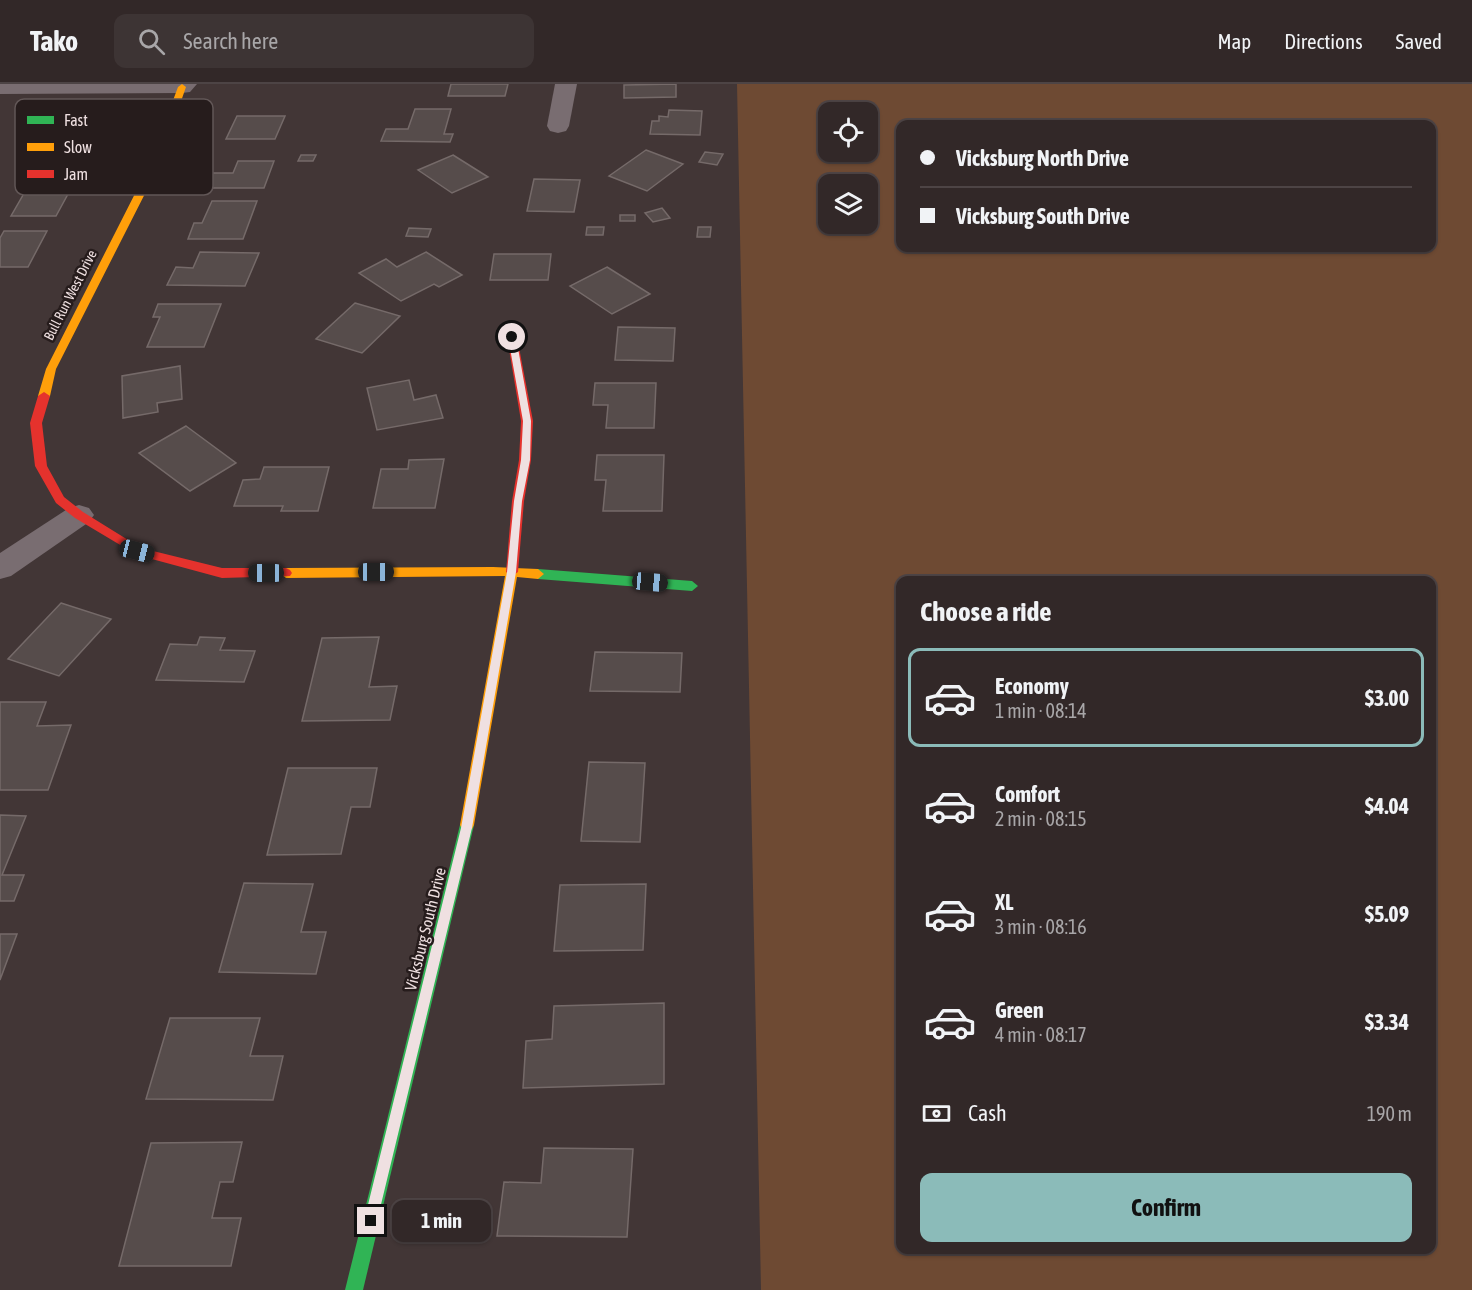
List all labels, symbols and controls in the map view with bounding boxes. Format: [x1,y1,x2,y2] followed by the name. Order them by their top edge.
[114,14,534,68] search box
[30,25,78,57] text: Tako
[135,25,168,58] icon: search
[183,28,278,54] text: Search here
[1217,29,1251,53] text: Map
[1284,29,1363,53] text: Directions
[1396,29,1442,53] text: Saved
[15,99,213,195] legend
[818,102,878,234] map controls
[818,102,878,162] button: locate
[64,111,88,129] text: Fast
[64,138,92,156] text: Slow
[956,145,1129,171] text: Vicksburg North Drive
[64,165,88,183] text: Jam
[818,174,878,234] button: layers
[956,203,1130,229] text: Vicksburg South Drive
[40,247,100,343] street label: Bull Run West Drive
[498,323,525,350] route start
[117,538,157,564] car
[358,563,394,581] car
[248,564,284,582] car
[631,571,669,593] car
[920,596,1052,627] text: Choose a ride
[923,671,977,725] icon: car
[995,673,1069,699] text: Economy
[1365,685,1409,711] text: $3.00
[995,699,1087,722] text: 1 min · 08:14
[923,779,977,833] icon: car
[995,781,1060,807] text: Comfort
[1365,793,1409,819] text: $4.04
[995,807,1087,830] text: 2 min · 08:15
[401,866,450,993] street label: Vicksburg South Drive
[923,887,977,941] icon: car
[995,889,1013,915] text: XL
[1365,901,1409,927] text: $5.09
[995,915,1087,938] text: 3 min · 08:16
[923,995,977,1049] icon: car
[995,997,1044,1023] text: Green
[1365,1009,1409,1035] text: $3.34
[995,1023,1087,1046] text: 4 min · 08:17
[920,1097,953,1130] icon: cash
[968,1100,1007,1126] text: Cash
[1367,1102,1412,1125] text: 190 m
[920,1173,1412,1242] button: Confirm
[392,1200,491,1242] callout: 1 min
[357,1207,384,1234] route end
[421,1209,462,1232] text: 1 min

